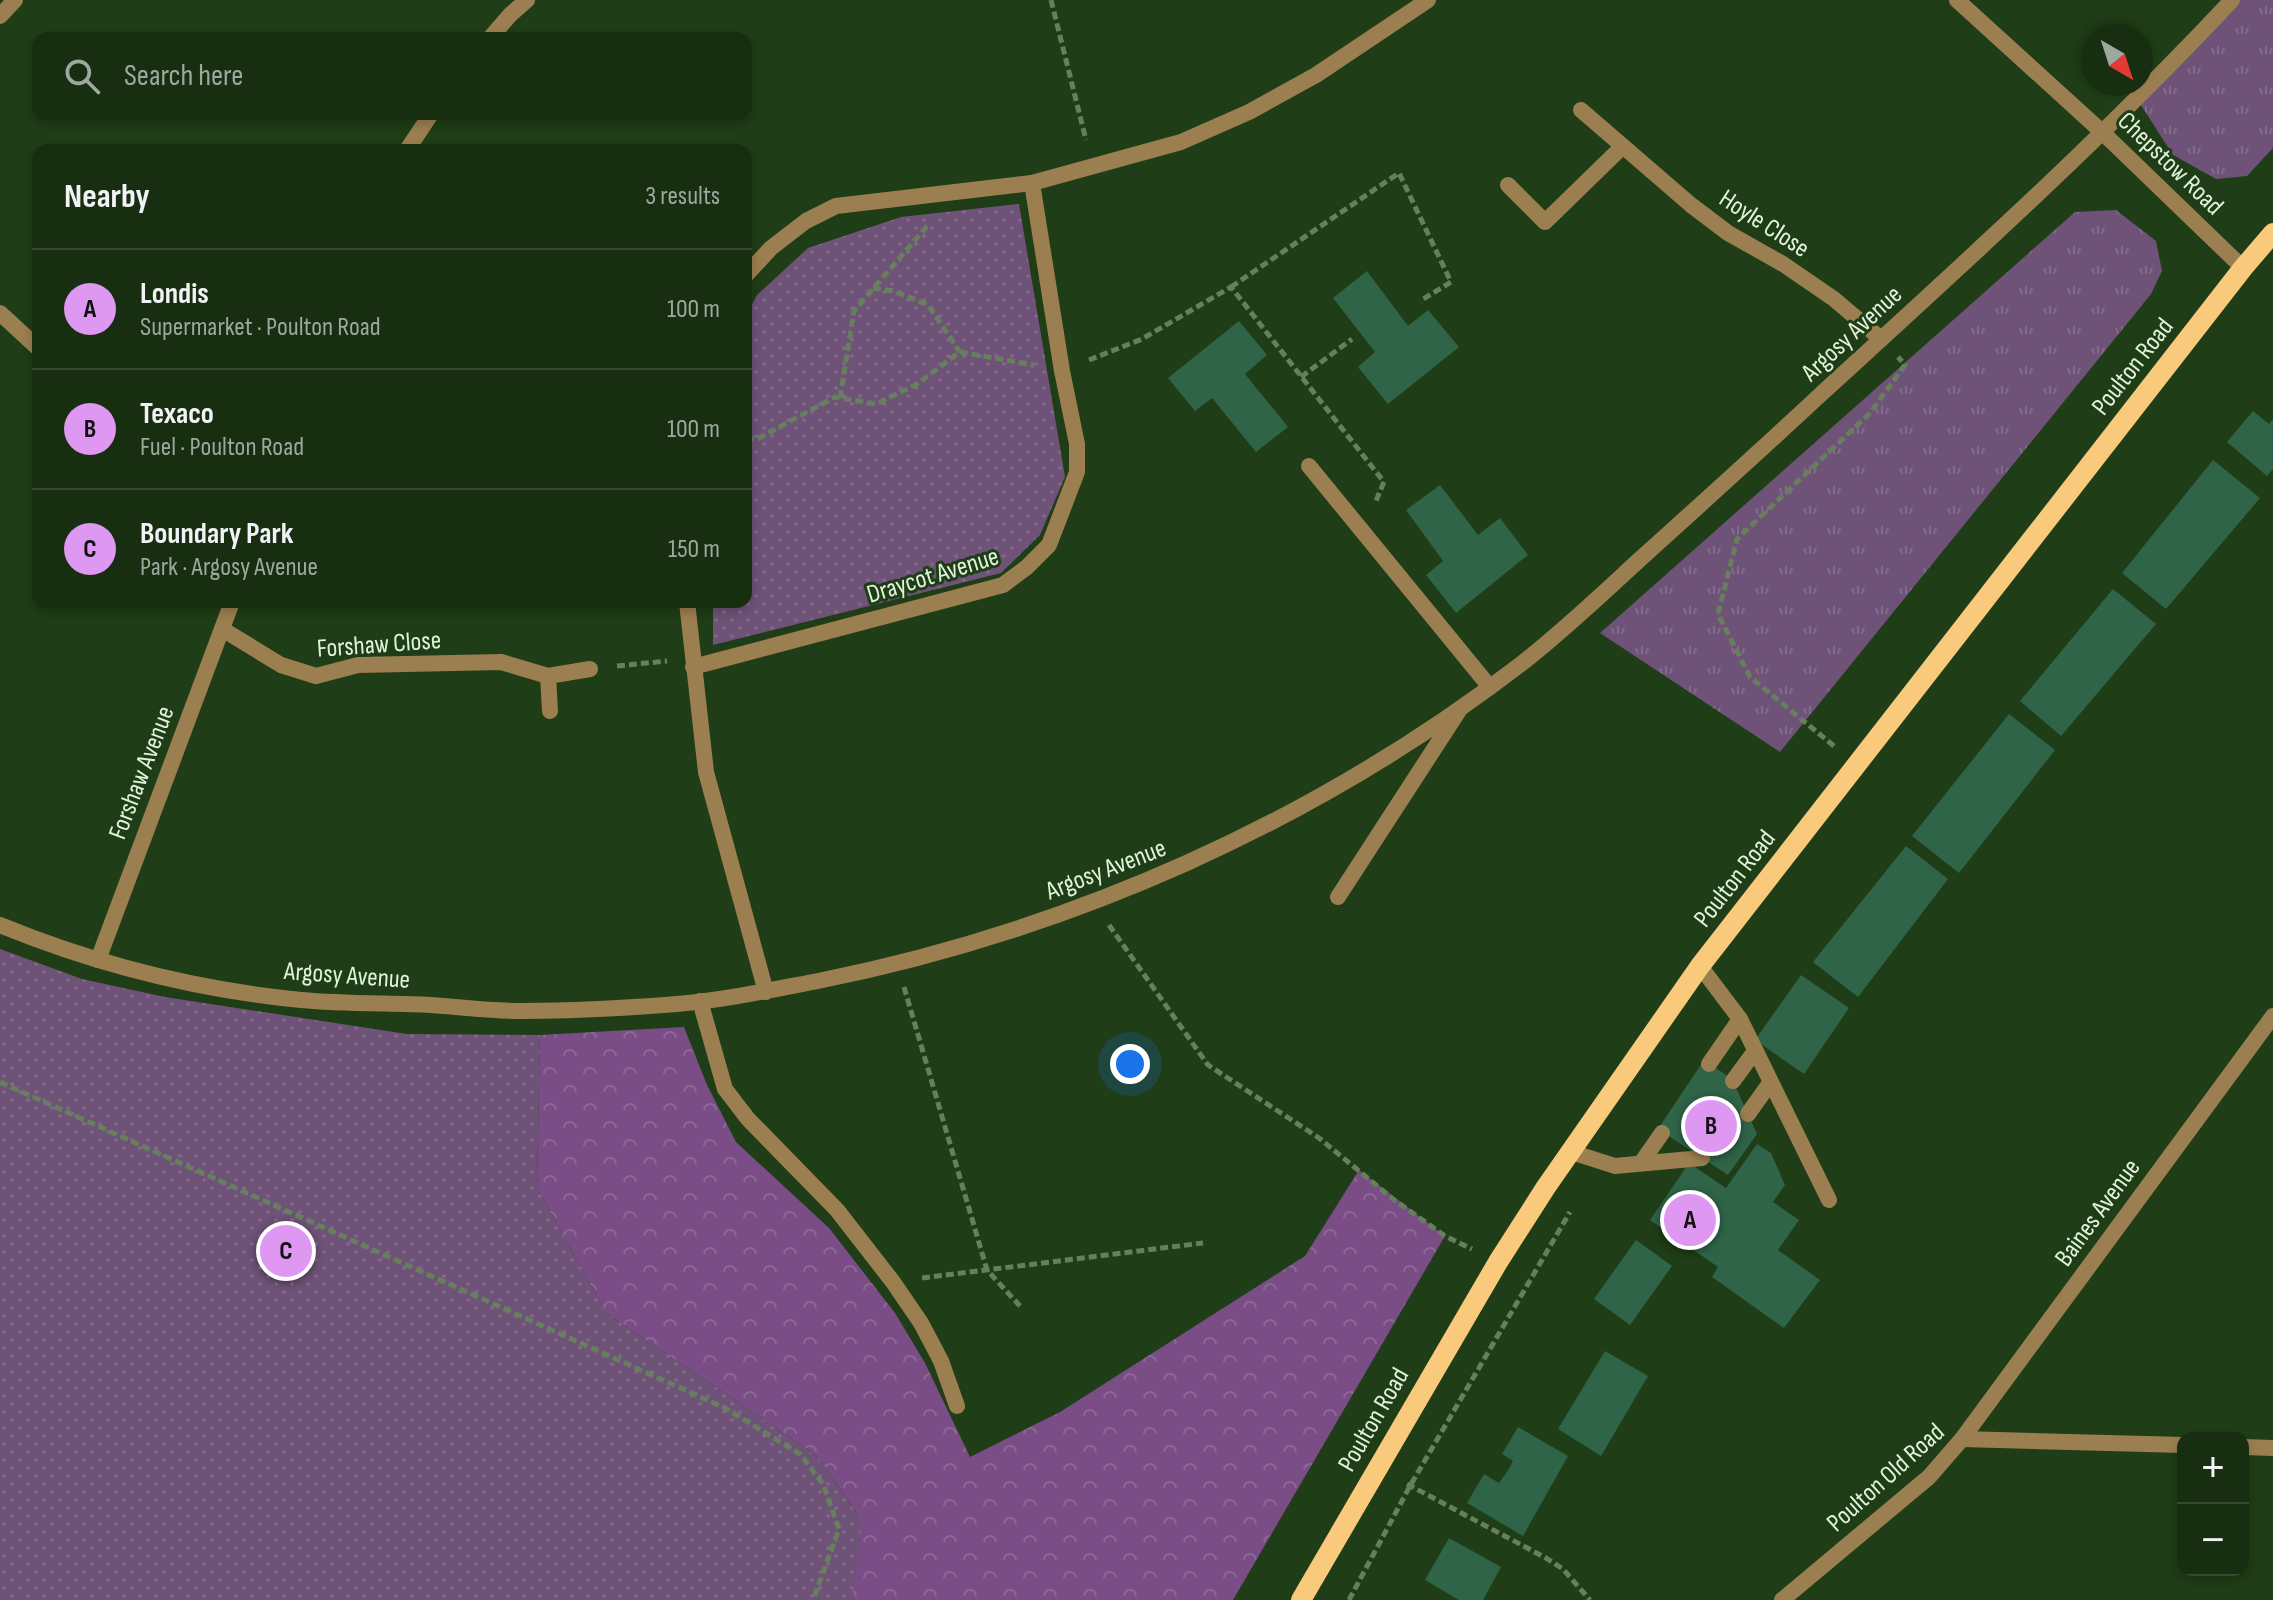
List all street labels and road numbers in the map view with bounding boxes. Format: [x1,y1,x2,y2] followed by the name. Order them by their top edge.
[2111,106,2229,222] street label: Chepstow Road
[1713,183,1815,265] street label: Hoyle Close
[1794,280,1909,389] street label: Argosy Avenue
[2086,312,2180,422] street label: Poulton Road
[863,541,1003,611] street label: Draycot Avenue
[316,625,442,665] street label: Forshaw Close
[102,702,182,844] street label: Forshaw Avenue
[1688,824,1782,934] street label: Poulton Road
[1040,833,1171,907] street label: Argosy Avenue
[282,956,411,996] street label: Argosy Avenue
[2049,1153,2147,1273] street label: Baines Avenue
[1332,1363,1416,1477] street label: Poulton Road
[1821,1417,1951,1539] street label: Poulton Old Road

